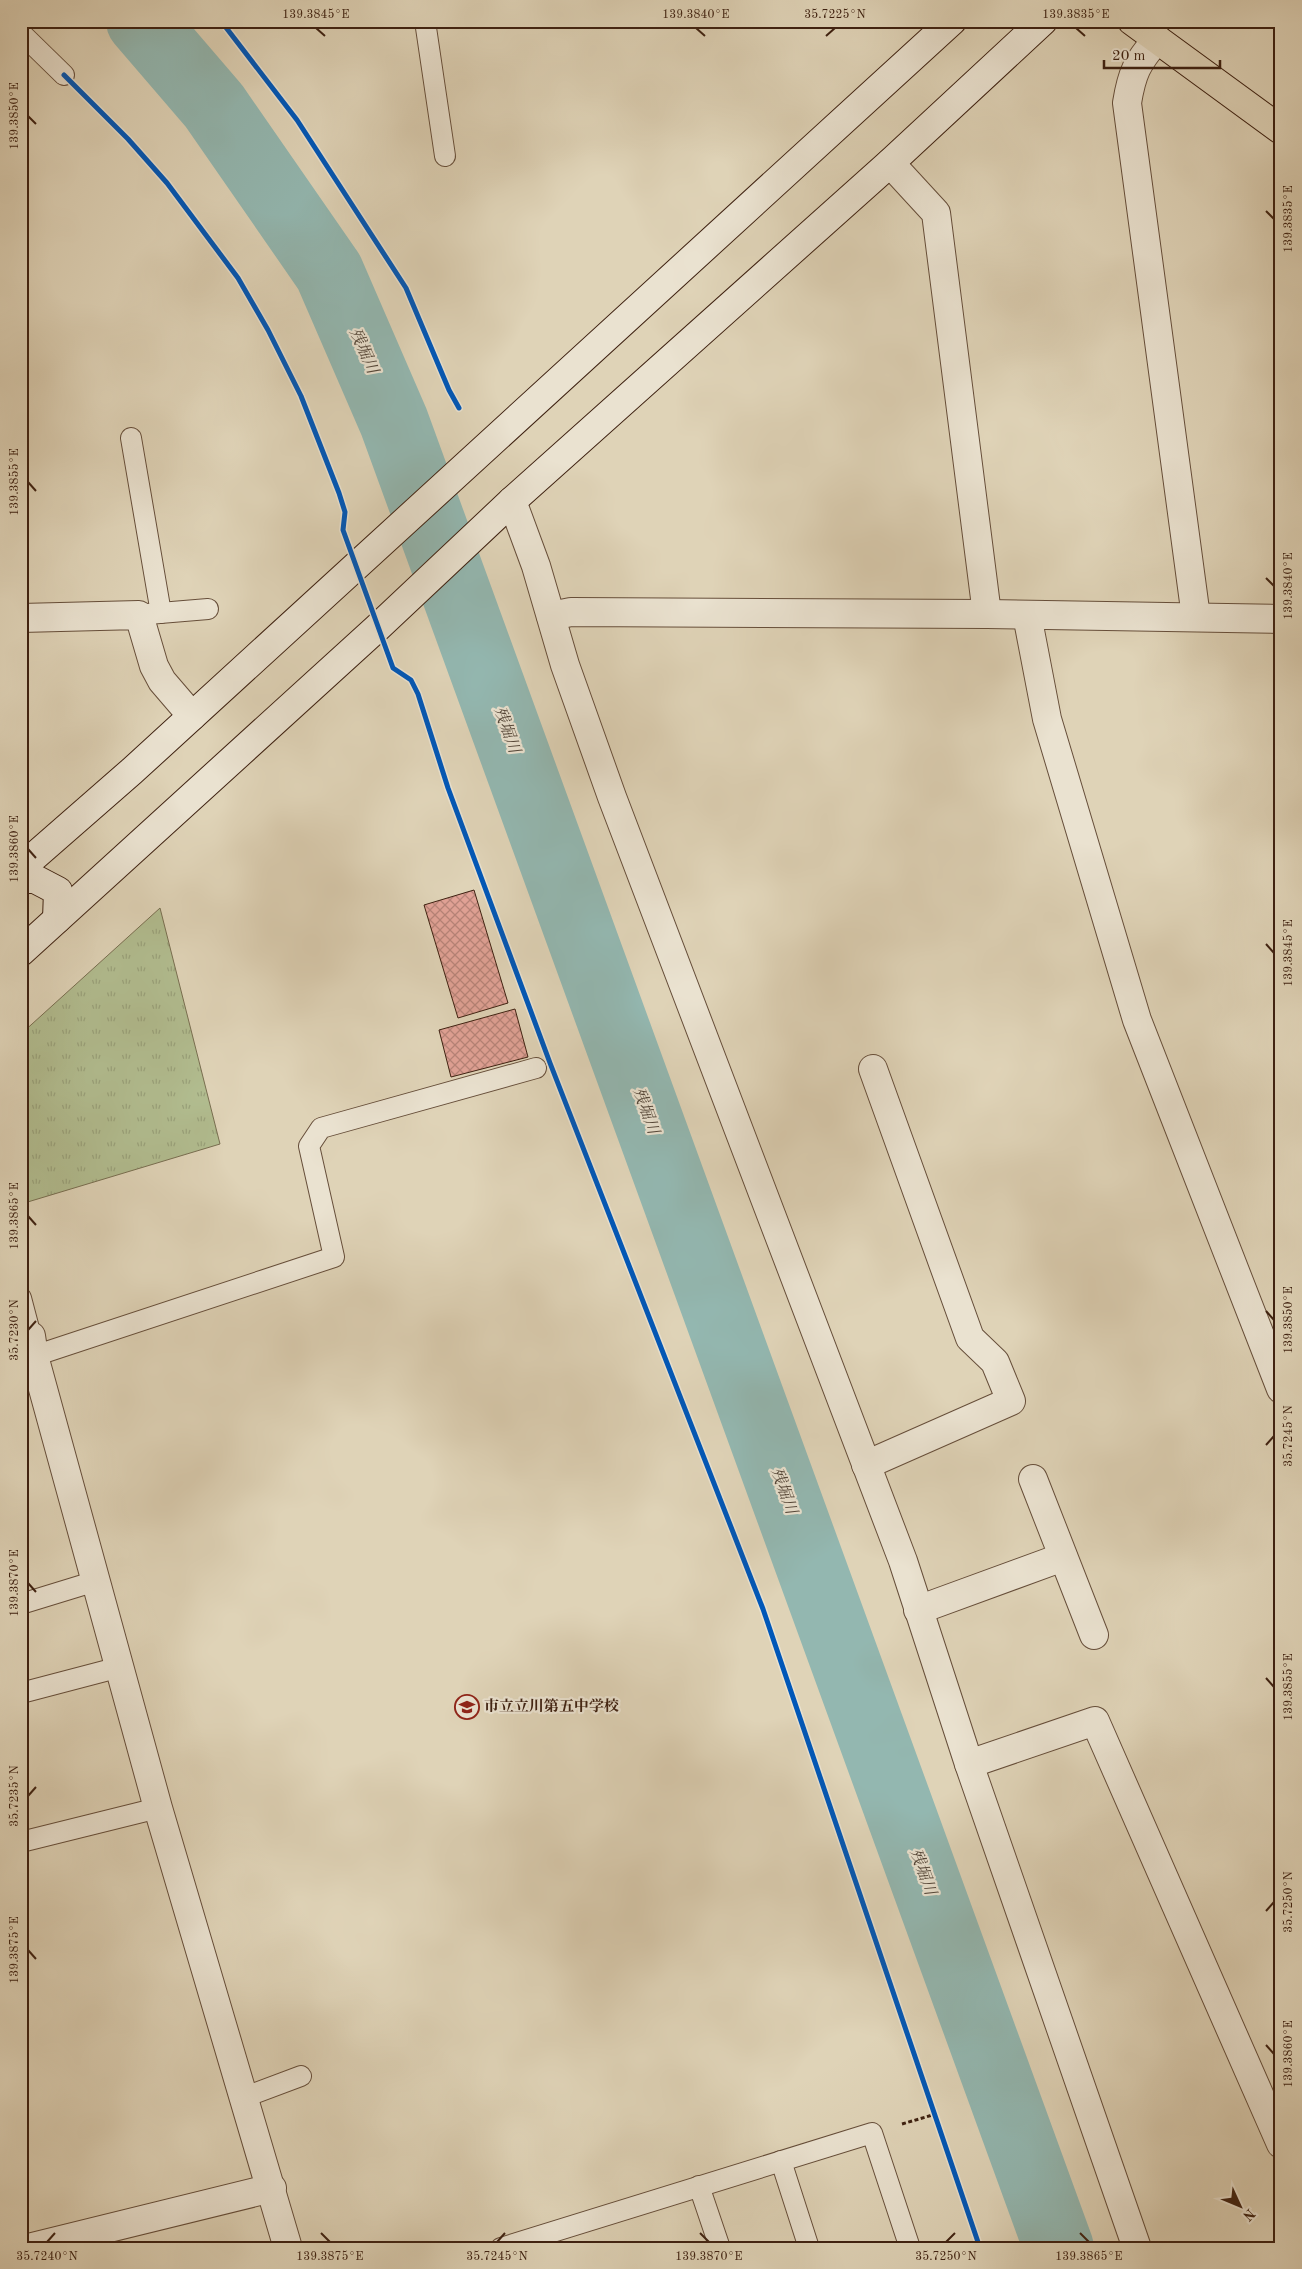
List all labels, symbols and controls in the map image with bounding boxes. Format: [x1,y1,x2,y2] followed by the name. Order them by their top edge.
[282,8,350,21] text: 139.3845°E
[804,8,866,21] text: 35.7225°N
[1042,8,1110,21] text: 139.3835°E
[662,9,730,21] text: 139.3840°E
[1104,38,1221,70] scale bar
[1112,49,1146,64] text: 20 m
[8,82,21,150] text: 139.3850°E
[1282,185,1295,253] text: 139.3835°E
[346,325,383,378] water label: 残堀川
[8,448,21,516] text: 139.3855°E
[1283,552,1295,620] text: 139.3840°E
[490,704,524,757] water label: 残堀川
[9,815,21,883] text: 139.3860°E
[1282,919,1295,987] text: 139.3845°E
[629,1085,663,1138] water label: 残堀川
[8,1182,21,1250] text: 139.3865°E
[1282,1286,1295,1354] text: 139.3850°E
[8,1299,21,1361] text: 35.7230°N
[1282,1405,1295,1467] text: 35.7245°N
[767,1465,801,1518] water label: 残堀川
[9,1549,21,1617] text: 139.3870°E
[1282,1653,1295,1721] text: 139.3855°E
[454,1694,480,1720] school or university icon: 市立立川第五中学校
[484,1698,619,1715] place label: 市立立川第五中学校
[8,1765,21,1827] text: 35.7235°N
[906,1846,940,1899] water label: 残堀川
[1282,1871,1295,1933] text: 35.7250°N
[8,1916,21,1984] text: 139.3875°E
[1283,2020,1295,2088] text: 139.3860°E
[1214,2182,1264,2232] north arrow
[1240,2206,1257,2223] text: N
[16,2250,78,2263] text: 35.7240°N
[296,2250,364,2263] text: 139.3875°E
[466,2250,528,2263] text: 35.7245°N
[915,2250,977,2263] text: 35.7250°N
[1055,2250,1123,2263] text: 139.3865°E
[675,2251,743,2263] text: 139.3870°E

